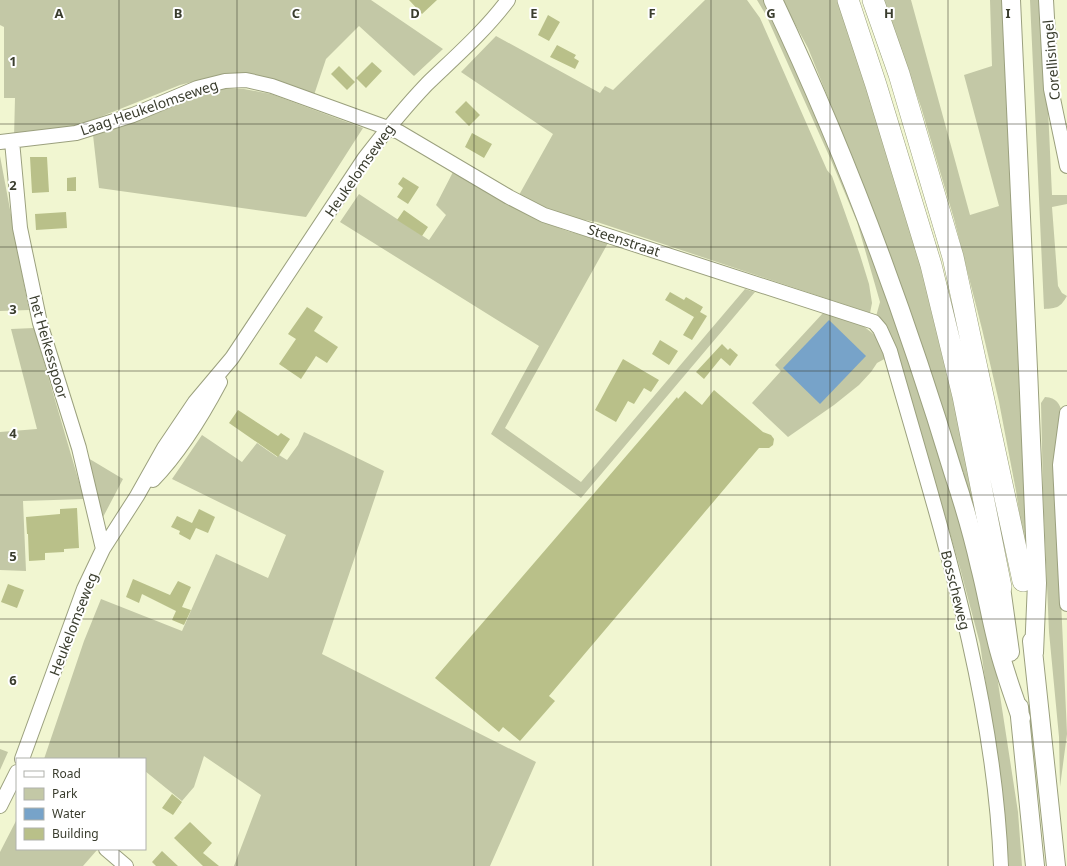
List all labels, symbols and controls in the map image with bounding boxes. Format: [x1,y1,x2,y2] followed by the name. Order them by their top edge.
[55,4,64,22] text: A
[174,4,182,22] text: B
[292,4,300,22] text: C
[410,4,420,22] text: D
[530,4,538,22] text: E
[648,4,656,22] text: F
[766,4,776,22] text: G
[884,4,894,22] text: H
[1005,4,1011,22] text: I
[1038,19,1064,101] street label: Corellisingel
[9,52,17,70] text: 1
[78,74,220,140] street label: Laag Heukelomseweg
[320,120,398,220] street label: Heukelomseweg
[9,176,17,194] text: 2
[585,219,663,261] street label: Steenstraat
[25,293,73,401] street label: het Heikesspoor
[9,300,17,318] text: 3
[9,424,17,442] text: 4
[9,547,17,565] text: 5
[937,548,975,632] street label: Bosscheweg
[45,570,101,678] street label: Heukelomseweg
[9,671,17,689] text: 6
[16,758,146,850] legend
[52,765,81,782] text: Road
[52,785,78,802] text: Park
[52,805,86,822] text: Water
[52,825,99,842] text: Building

